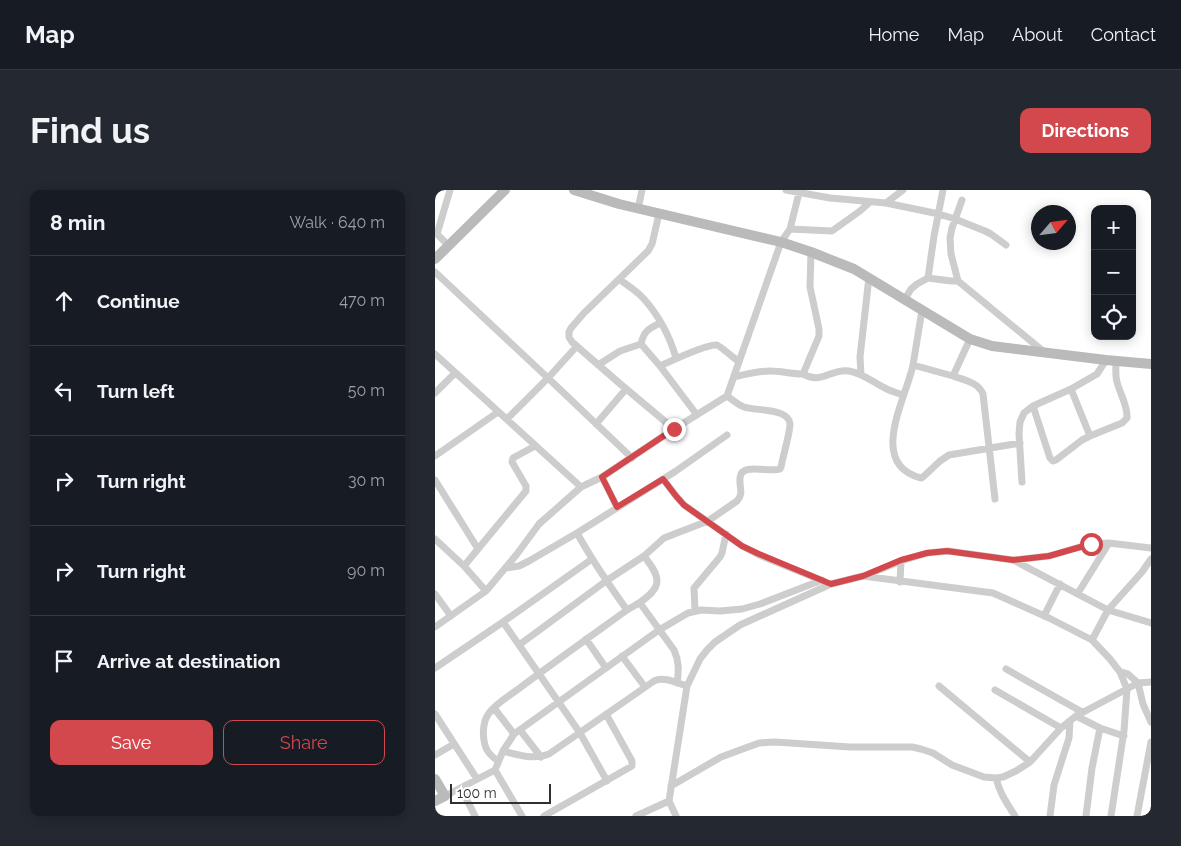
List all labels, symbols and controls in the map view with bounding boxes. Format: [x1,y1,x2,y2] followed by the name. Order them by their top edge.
[25,20,75,49] text: Map
[868,24,919,45] text: Home
[947,24,984,45] text: Map
[1012,24,1063,45] text: About
[1091,24,1156,45] text: Contact
[1020,108,1151,153] button: Directions
[30,110,150,151] text: Find us
[1031,205,1076,250] north arrow
[1091,205,1136,340] map controls
[1091,205,1136,250] button: +
[50,210,105,235] text: 8 min
[289,213,385,232] text: Walk · 640 m
[1091,250,1136,295] button: −
[50,287,78,315] icon: ahead
[97,290,180,312] text: Continue
[339,291,385,310] text: 470 m
[1091,295,1136,340] button: locate
[50,377,78,405] icon: left
[97,380,174,402] text: Turn left
[348,381,385,400] text: 50 m
[663,418,686,441] route end
[50,467,78,495] icon: right
[97,470,186,492] text: Turn right
[348,471,385,490] text: 30 m
[1080,533,1103,556] route start
[50,557,78,585] icon: right
[97,560,186,582] text: Turn right
[347,561,385,580] text: 90 m
[50,647,78,675] icon: arrive
[97,650,281,672] text: Arrive at destination
[50,720,213,765] button: Save
[223,720,385,765] button: Share
[450,781,551,804] scale bar
[457,785,497,801] text: 100 m

